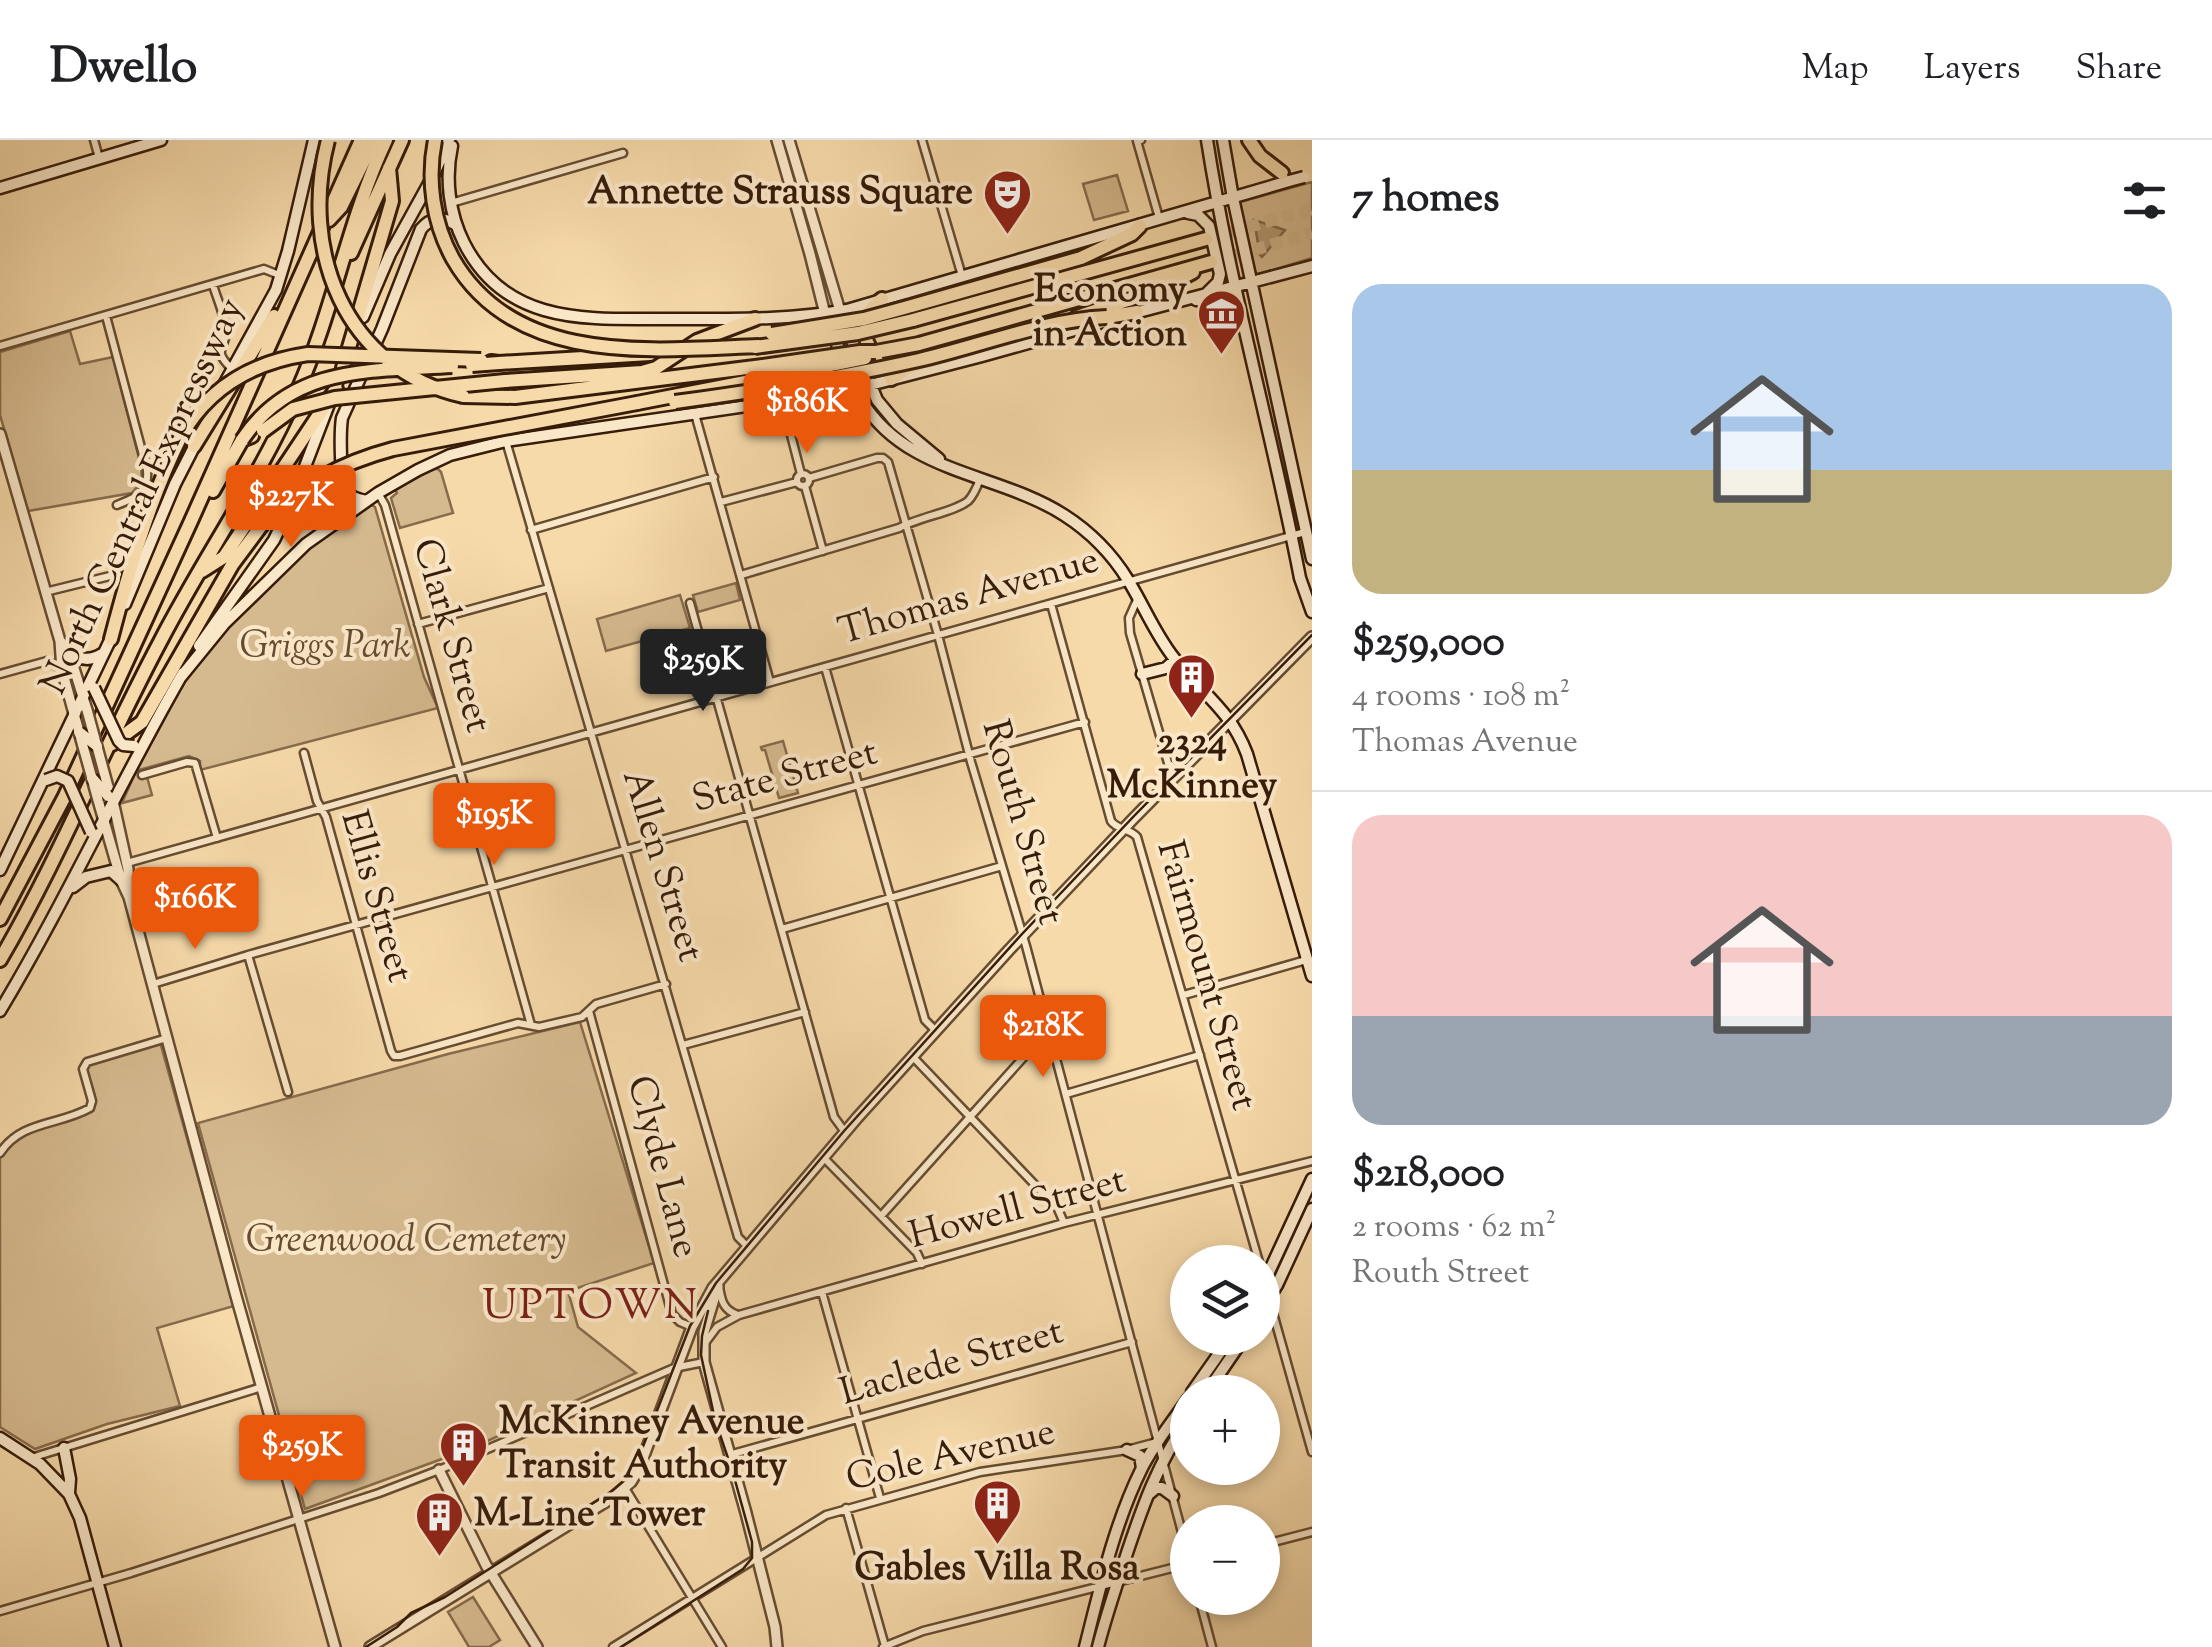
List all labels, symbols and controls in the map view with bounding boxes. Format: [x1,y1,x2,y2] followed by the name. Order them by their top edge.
[50,35,197,104] text: Dwello
[1801,44,1869,95] text: Map
[1924,44,2021,95] text: Layers
[2076,44,2162,95] text: Share
[587,167,973,221] place label: Annette Strauss Square
[982,168,1034,236] theatre icon: Annette Strauss Square
[1352,170,1500,230] text: 7 homes
[2117,173,2172,228] icon: filters
[1033,265,1188,363] place label: Economy in Action
[1196,288,1248,356] museum icon: Economy in Action
[28,290,260,704] street label: North Central Expressway
[1672,349,1852,529] icon: home
[737,371,877,456] pin: $186K
[765,380,849,426] text: $186K
[221,465,361,550] pin: $227K
[248,474,334,520] text: $227K
[397,533,503,739] street label: Clark Street
[833,535,1105,661] street label: Thomas Avenue
[1352,614,1505,674] text: $259,000
[239,621,411,675] park label: Griggs Park
[633,629,773,714] pin: $259K
[662,638,744,684] text: $259K
[1166,652,1218,720] building icon: 2324 McKinney
[1352,674,1570,720] text: 4 rooms · 108 m²
[966,714,1076,932] street label: Routh Street
[1107,717,1277,815] place label: 2324 McKinney
[1352,720,1578,766] text: Thomas Avenue
[686,727,884,829] street label: State Street
[606,763,716,969] street label: Allen Street
[424,783,564,868] pin: $195K
[455,792,533,838] text: $195K
[325,805,425,989] street label: Ellis Street
[1141,835,1269,1117] street label: Fairmount Street
[125,867,265,952] pin: $166K
[154,876,236,922] text: $166K
[1672,880,1852,1060] icon: home
[973,995,1113,1080] pin: $218K
[1002,1004,1084,1050] text: $218K
[611,1070,711,1264] street label: Clyde Lane
[1352,1145,1505,1205] text: $218,000
[904,1155,1132,1265] street label: Howell Street
[1352,1205,1556,1251] text: 2 rooms · 62 m²
[246,1215,566,1269] park label: Greenwood Cemetery
[1170,1245,1280,1615] map controls
[1170,1245,1280,1355] button: layers
[1352,1251,1529,1297] text: Routh Street
[482,1278,700,1338] district label: UPTOWN
[834,1306,1070,1422] street label: Laclede Street
[1170,1375,1280,1485] button: +
[499,1397,804,1495] place label: McKinney Avenue Transit Authority
[841,1407,1061,1507] street label: Cole Avenue
[232,1415,372,1500] pin: $259K
[438,1420,490,1488] building icon: McKinney Avenue Transit Authority
[261,1424,343,1470] text: $259K
[971,1478,1023,1546] building icon: Gables Villa Rosa
[474,1489,706,1543] place label: M-Line Tower
[413,1490,465,1558] building icon: M-Line Tower
[1170,1505,1280,1615] button: −
[854,1543,1140,1597] place label: Gables Villa Rosa

